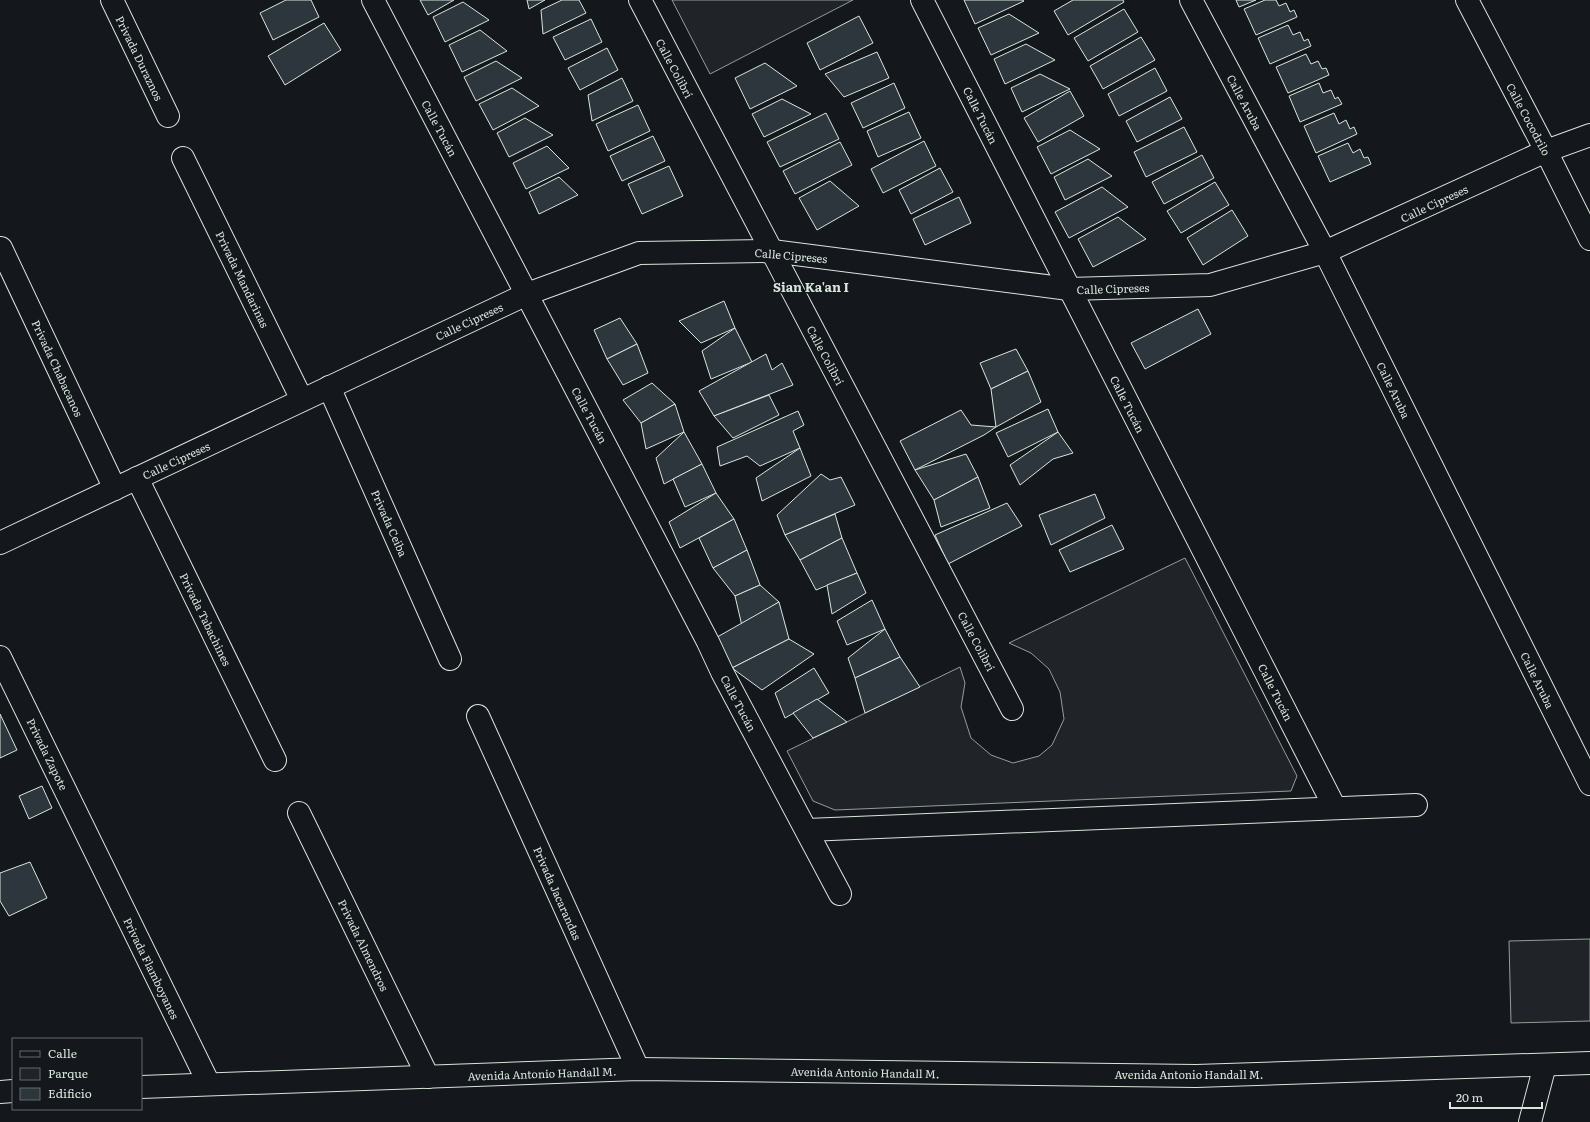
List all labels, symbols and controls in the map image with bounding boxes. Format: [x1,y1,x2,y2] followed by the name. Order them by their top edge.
[113,13,167,103] street label: Privada Duraznos
[653,35,698,101] street label: Calle Colibrí
[1224,71,1266,133] street label: Calle Aruba
[1503,80,1555,158] street label: Calle Cocodrilo
[960,84,1002,146] street label: Calle Tucán
[418,97,462,159] street label: Calle Tucán
[1398,180,1470,226] street label: Calle Cipreses
[213,228,273,330] street label: Privada Mandarinas
[754,244,828,266] street label: Calle Cipreses
[773,277,849,296] district label: Sian Ka'an I
[1076,279,1150,297] street label: Calle Cipreses
[433,298,505,344] street label: Calle Cipreses
[29,317,87,419] street label: Privada Chabacanos
[804,322,849,388] street label: Calle Colibrí
[1373,359,1415,421] street label: Calle Aruba
[1107,373,1149,435] street label: Calle Tucán
[568,384,612,446] street label: Calle Tucán
[140,437,212,483] street label: Calle Cipreses
[368,487,412,559] street label: Privada Ceiba
[176,570,236,668] street label: Privada Tabachines
[955,608,1000,674] street label: Calle Colibrí
[1517,649,1559,711] street label: Calle Aruba
[1255,661,1297,723] street label: Calle Tucán
[717,672,761,734] street label: Calle Tucán
[24,715,73,793] street label: Privada Zapote
[530,844,586,942] street label: Privada Jacarandas
[335,896,393,994] street label: Privada Almendros
[120,914,184,1022] street label: Privada Flamboyanes
[12,1038,142,1110] legend
[48,1044,77,1062] text: Calle
[467,1062,617,1084] street label: Avenida Antonio Handall M.
[790,1063,940,1081] street label: Avenida Antonio Handall M.
[48,1064,88,1082] text: Parque
[1114,1066,1264,1082] street label: Avenida Antonio Handall M.
[48,1084,92,1102] text: Edificio
[1450,1084,1542,1110] scale bar
[1456,1088,1483,1106] text: 20 m

